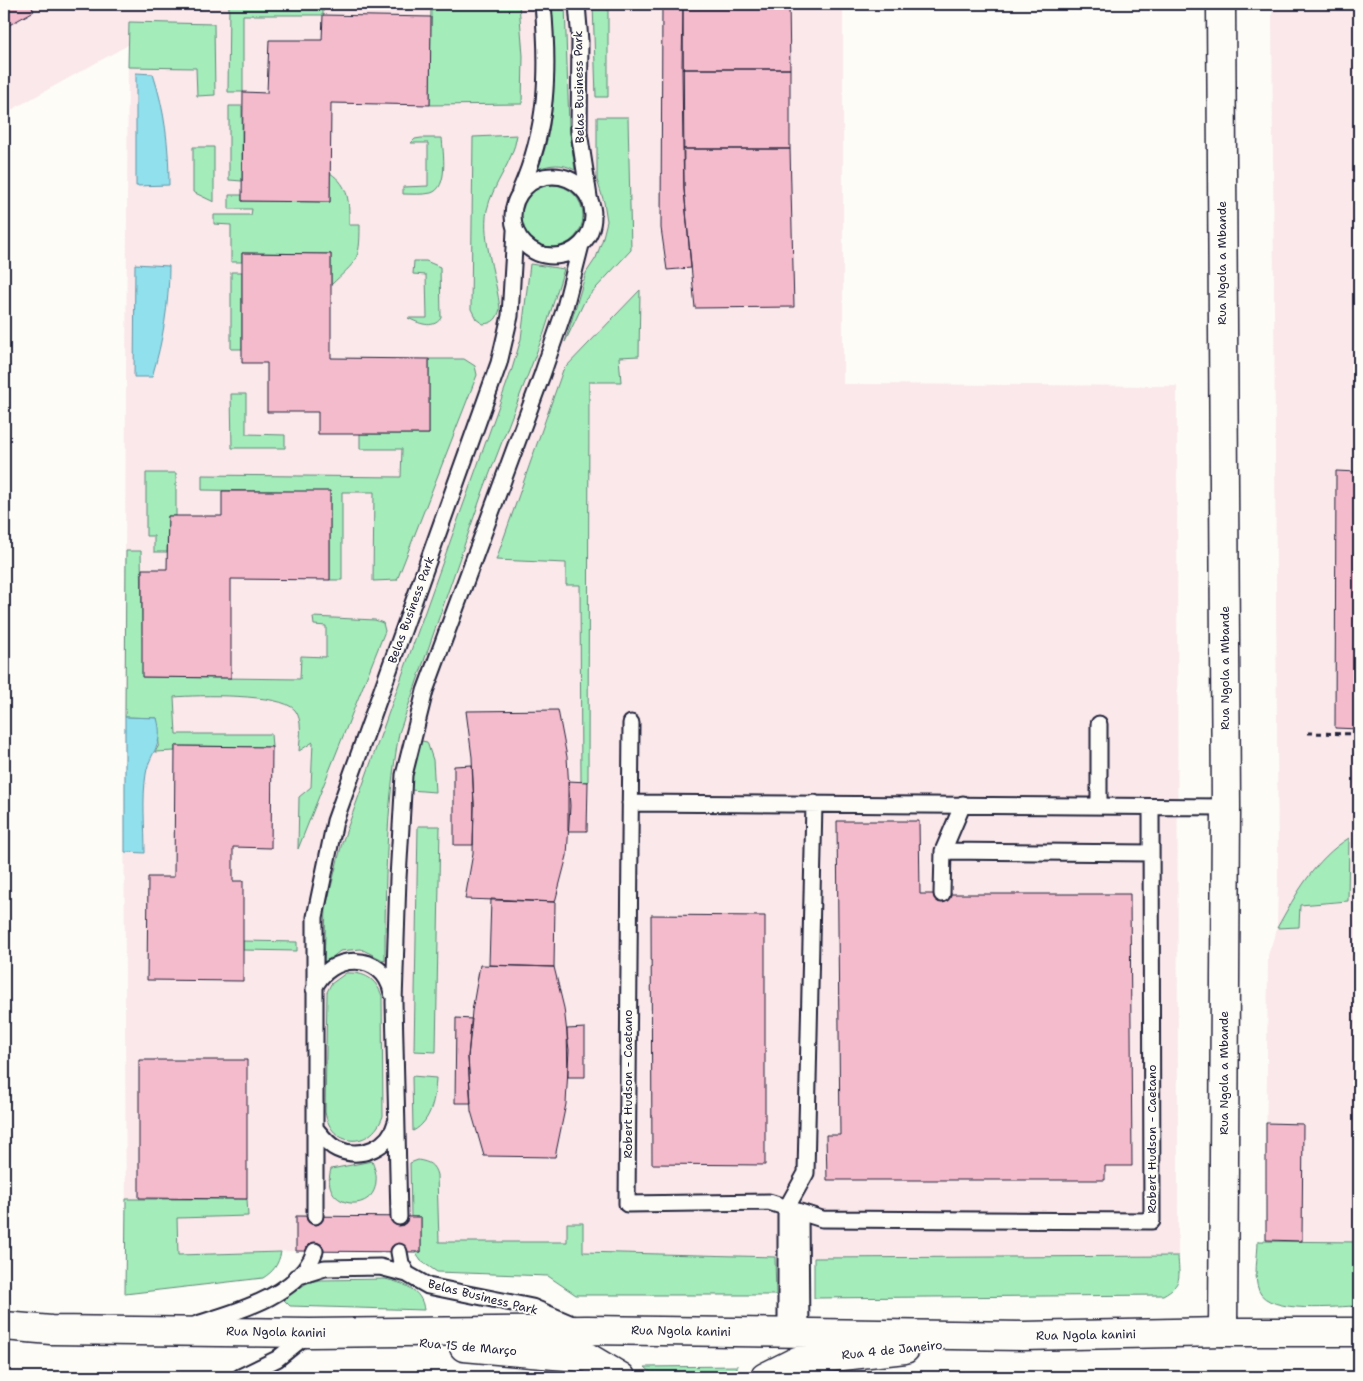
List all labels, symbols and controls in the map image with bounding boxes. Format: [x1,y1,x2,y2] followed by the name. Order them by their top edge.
[570,30,588,144] street label: Belas Business Park
[1214,201,1230,325] street label: Rua Ngola a Mbande
[384,554,438,666] street label: Belas Business Park
[1217,606,1233,730] street label: Rua Ngola a Mbande
[620,1009,636,1159] street label: Robert Hudson - Caetano
[1216,1011,1232,1135] street label: Rua Ngola a Mbande
[1144,1064,1160,1214] street label: Robert Hudson - Caetano
[426,1276,540,1318] street label: Belas Business Park
[631,1322,731,1340] street label: Rua Ngola kanini
[226,1323,326,1341] street label: Rua Ngola kanini
[1036,1326,1136,1344] street label: Rua Ngola kanini
[419,1335,517,1359] street label: Rua 15 de Março
[841,1337,943,1363] street label: Rua 4 de Janeiro

